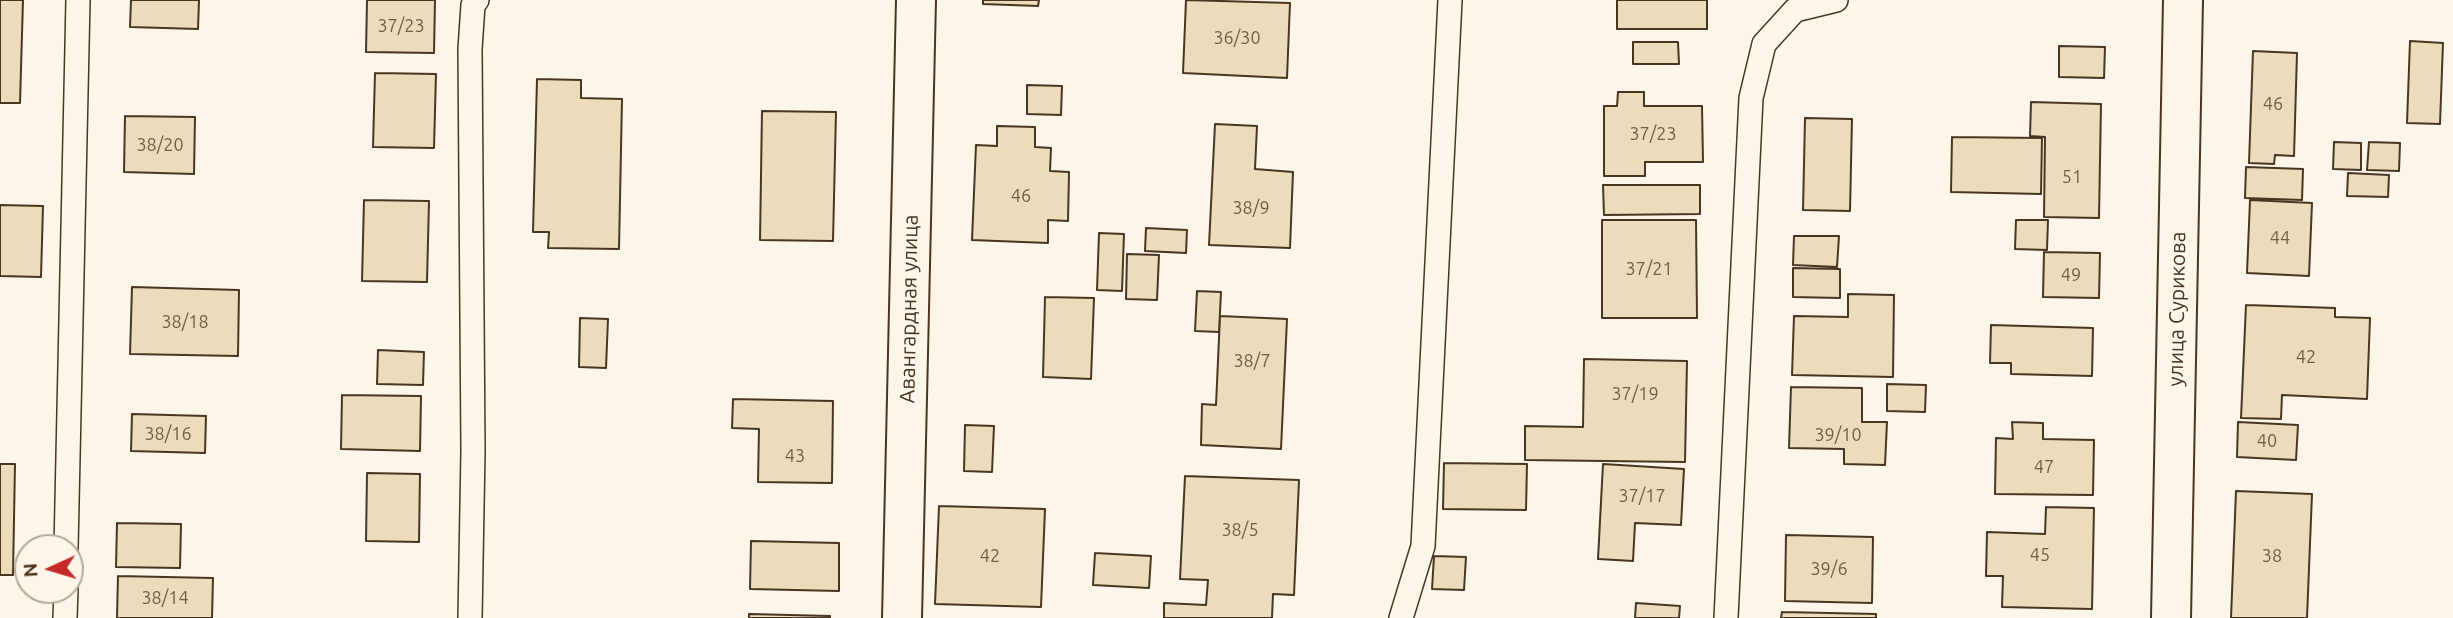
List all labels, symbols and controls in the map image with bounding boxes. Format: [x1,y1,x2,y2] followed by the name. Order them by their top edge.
[377,15,425,37] house number: 37/23
[1213,27,1261,49] house number: 36/30
[2263,93,2283,115] house number: 46
[1629,123,1677,145] house number: 37/23
[136,134,184,156] house number: 38/20
[2062,166,2082,188] house number: 51
[1011,185,1031,207] house number: 46
[1232,197,1270,219] house number: 38/9
[895,214,923,404] street label: Авангардная улица
[2270,227,2290,249] house number: 44
[2163,231,2191,387] street label: улица Сурикова
[1625,258,1673,280] house number: 37/21
[2061,264,2081,286] house number: 49
[161,311,209,333] house number: 38/18
[2296,346,2316,368] house number: 42
[1233,350,1271,372] house number: 38/7
[1611,383,1659,405] house number: 37/19
[144,423,192,445] house number: 38/16
[1814,424,1862,446] house number: 39/10
[2257,430,2277,452] house number: 40
[785,445,805,467] house number: 43
[2034,456,2054,478] house number: 47
[1618,485,1666,507] house number: 37/17
[1221,519,1259,541] house number: 38/5
[14,534,84,604] north arrow
[2030,544,2050,566] house number: 45
[980,545,1000,567] house number: 42
[2262,545,2282,567] house number: 38
[1810,558,1848,580] house number: 39/6
[19,562,42,578] text: N
[141,587,189,609] house number: 38/14

